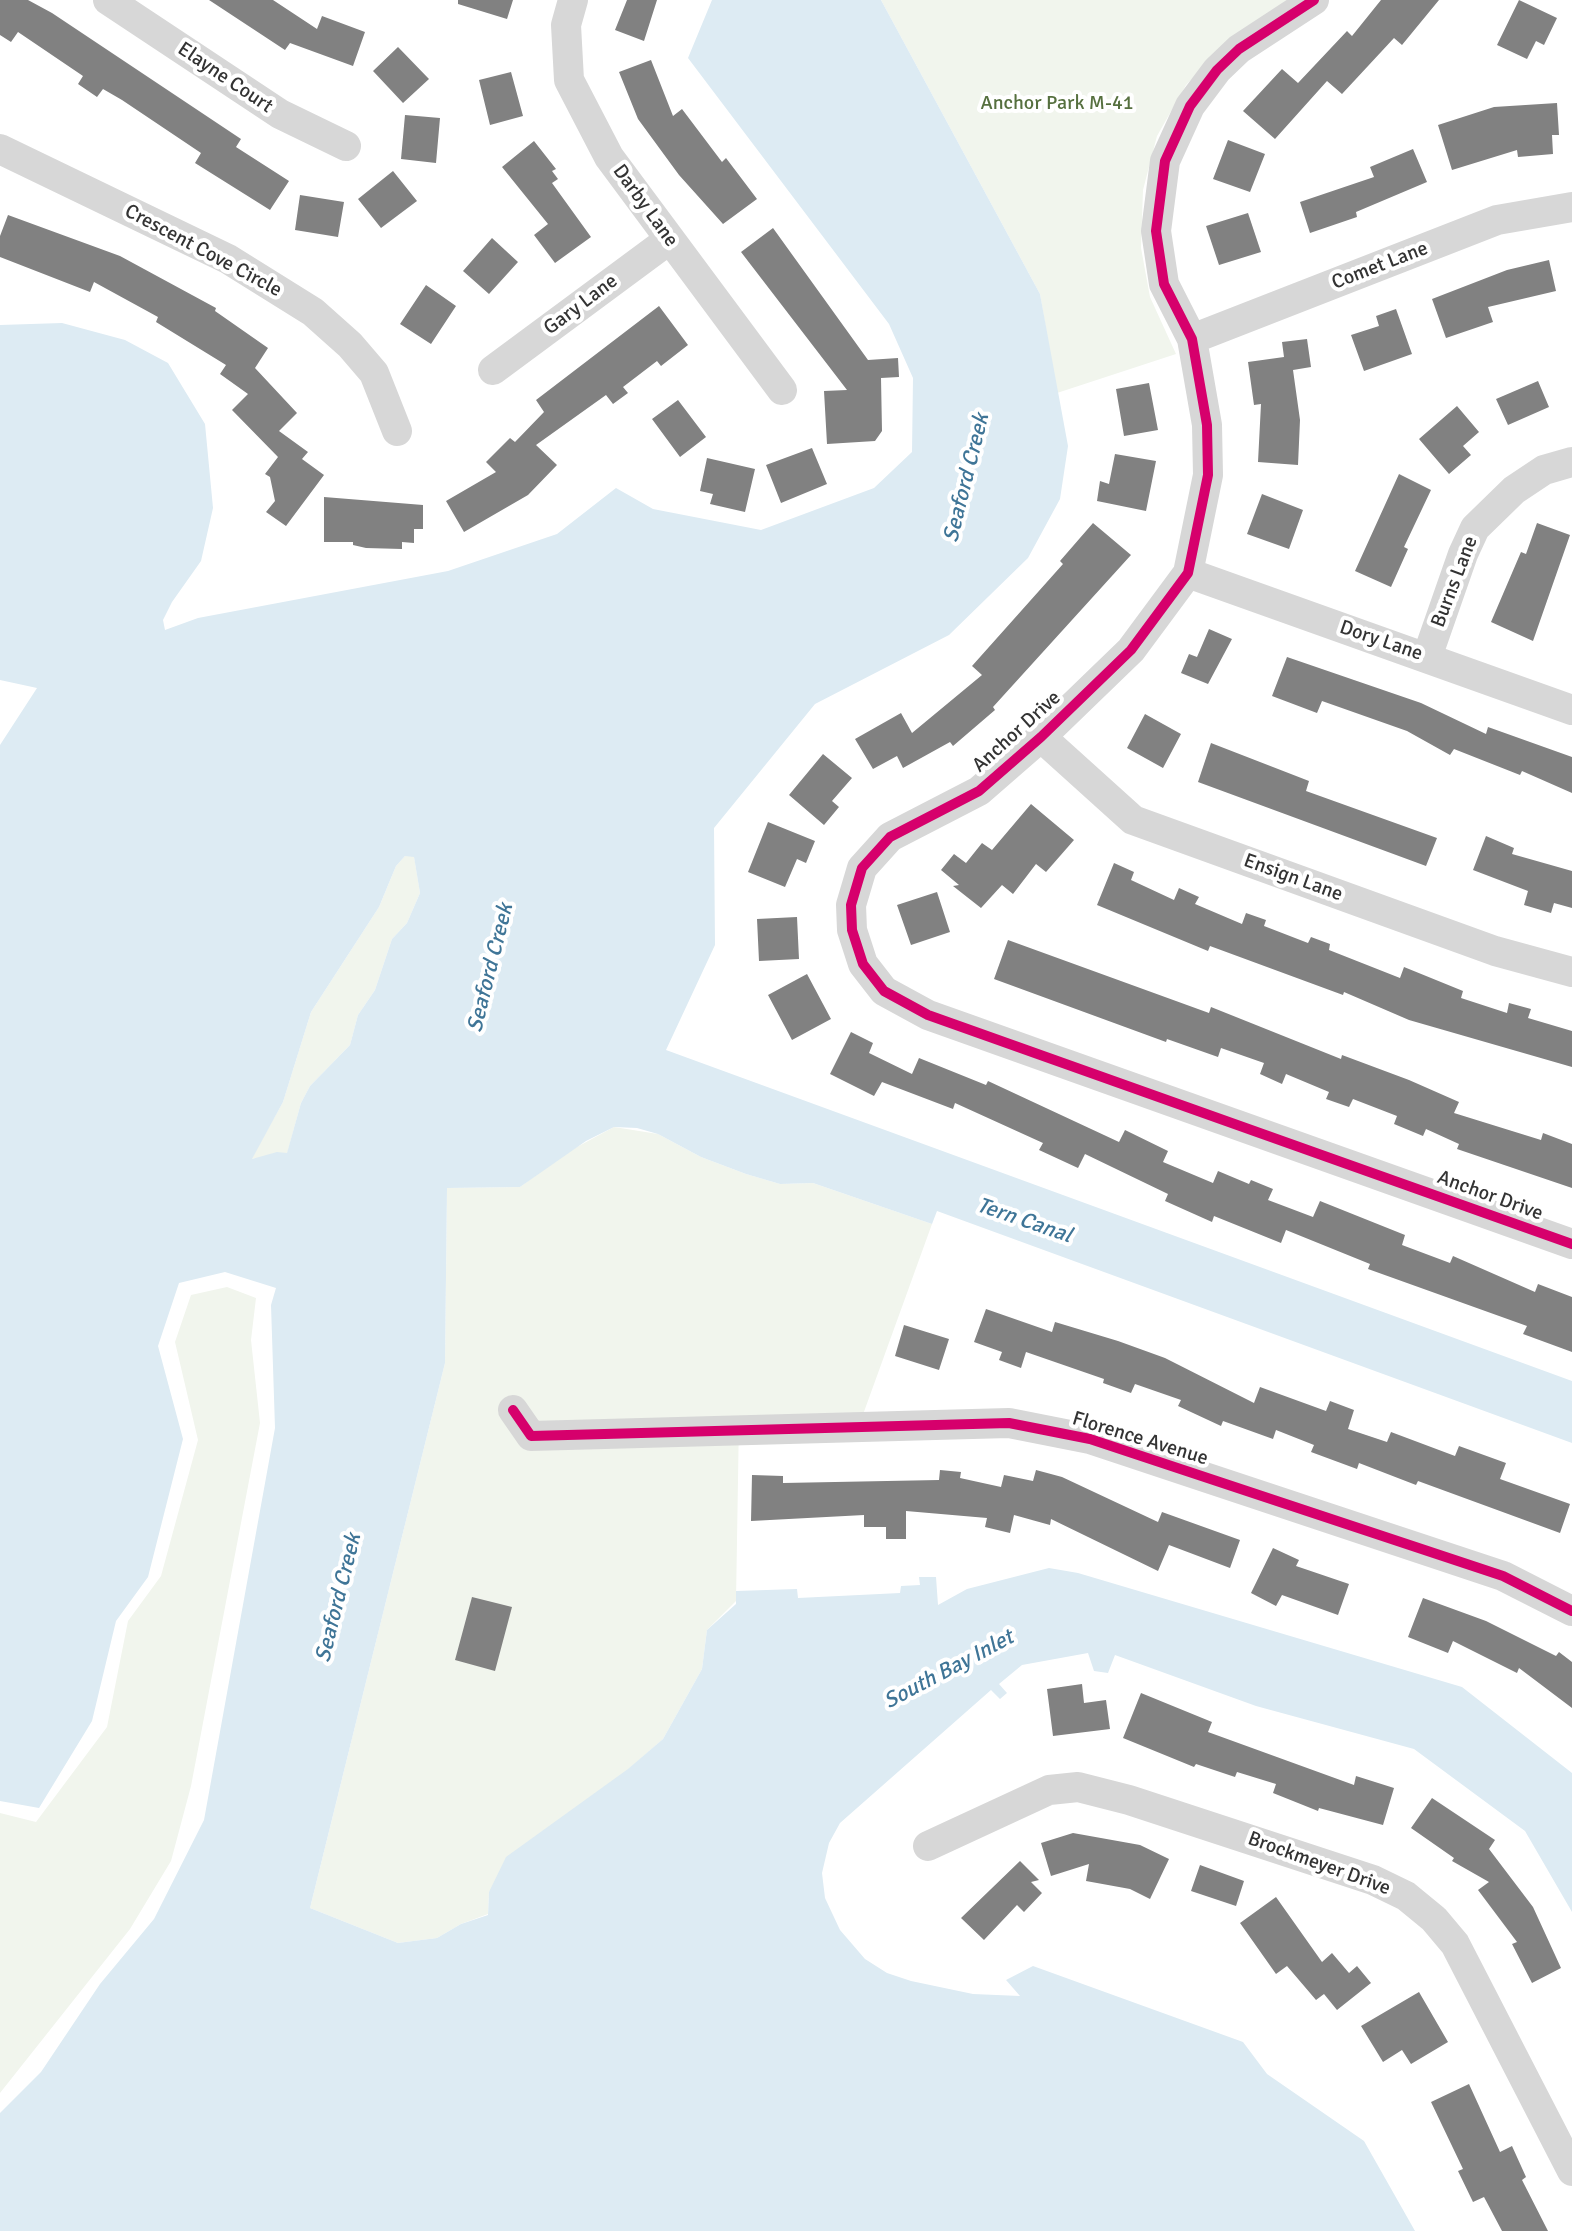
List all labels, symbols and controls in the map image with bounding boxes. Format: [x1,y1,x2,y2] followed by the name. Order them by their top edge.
[173,37,277,119] street label: Elayne Court
[980,92,1134,116] park label: Anchor Park M-41
[607,160,683,252] street label: Darby Lane
[120,199,286,303] street label: Crescent Cove Circle
[1329,237,1431,295] street label: Comet Lane
[539,270,623,340] street label: Gary Lane
[938,411,996,545] water label: Seaford Creek
[1427,533,1483,631] street label: Burns Lane
[1336,616,1426,666] street label: Dory Lane
[968,686,1066,778] street label: Anchor Drive
[1240,849,1346,907] street label: Ensign Lane
[462,901,520,1035] water label: Seaford Creek
[1434,1166,1546,1226] street label: Anchor Drive
[973,1192,1075,1250] water label: Tern Canal
[1069,1407,1211,1471] street label: Florence Avenue
[310,1531,368,1665] water label: Seaford Creek
[880,1625,1018,1715] water label: South Bay Inlet
[1244,1827,1394,1901] street label: Brockmeyer Drive

